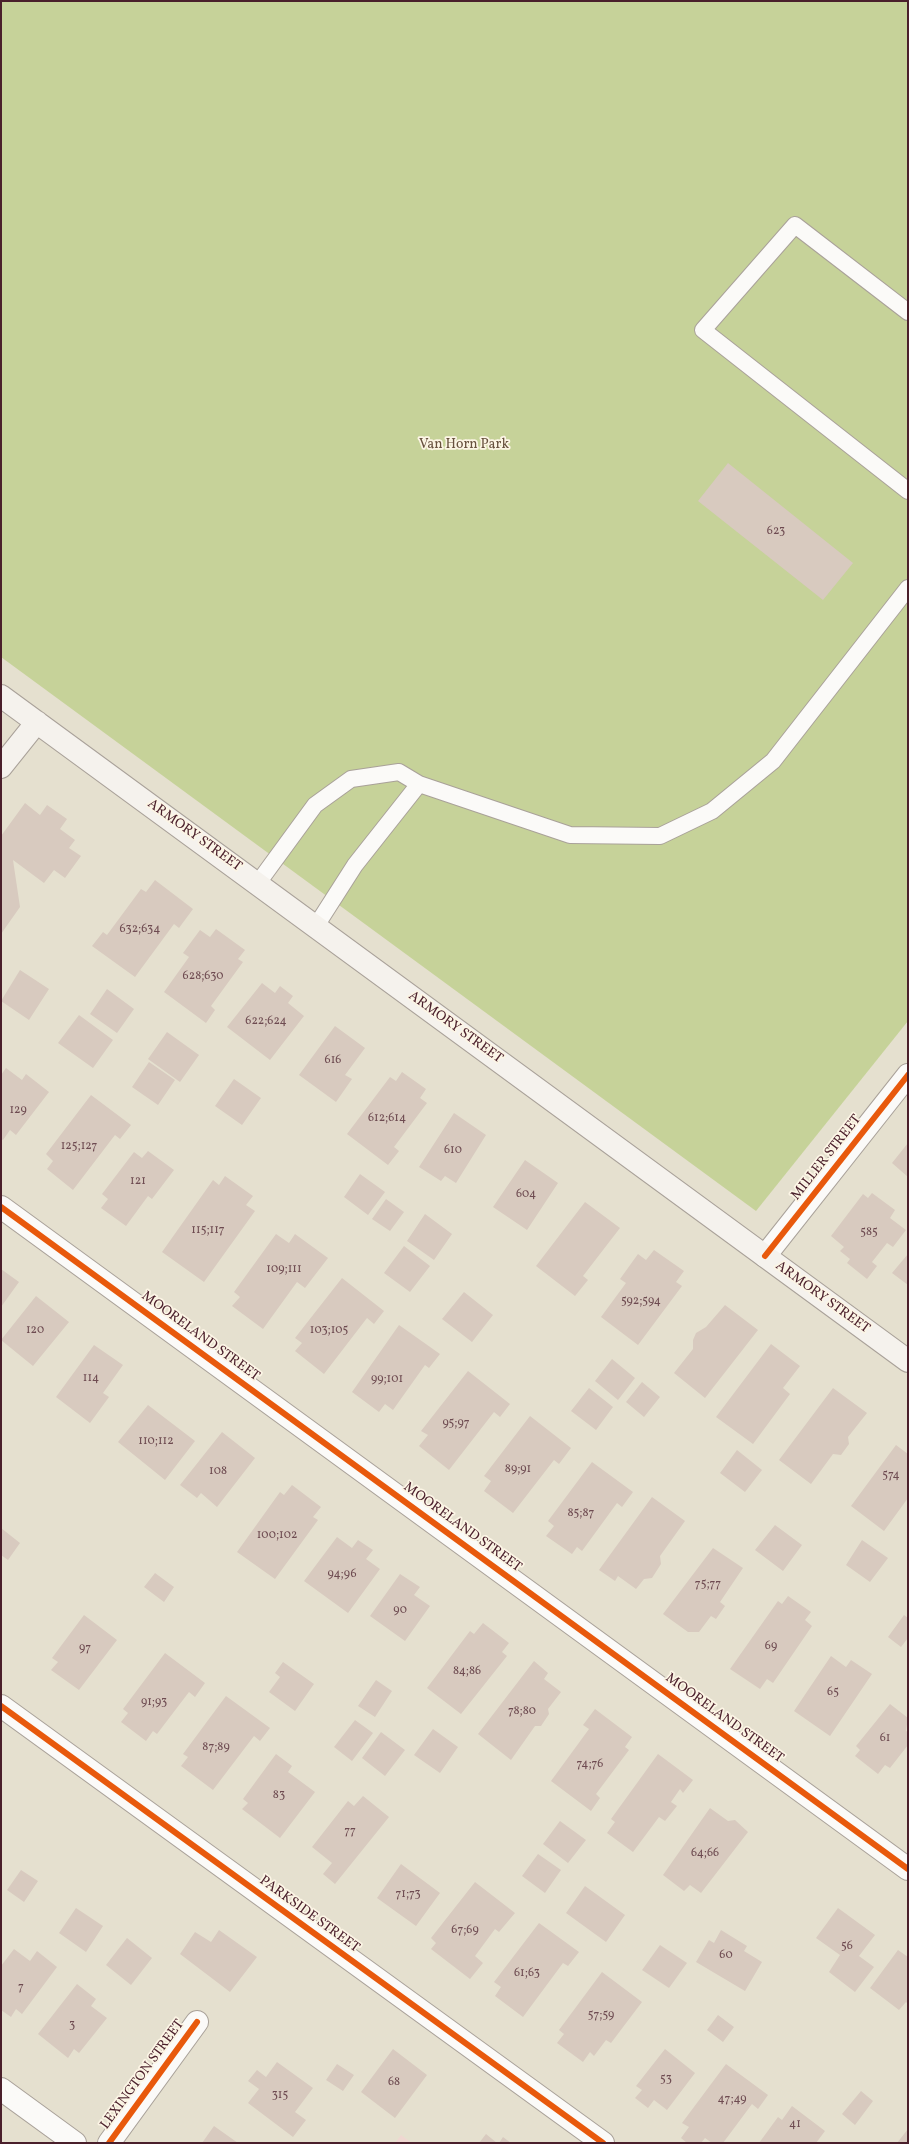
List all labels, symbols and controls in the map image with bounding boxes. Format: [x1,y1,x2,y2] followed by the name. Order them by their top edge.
[419,437,509,453] park label: Van Horn Park
[767,525,785,539] house number: 623
[144,796,244,876] street label: ARMORY STREET
[120,923,160,937] house number: 632;634
[183,970,223,984] house number: 628;630
[405,988,505,1068] street label: ARMORY STREET
[245,1015,287,1029] house number: 622;624
[325,1054,341,1068] house number: 616
[9,1104,27,1118] house number: 129
[368,1112,406,1126] house number: 612;614
[788,1112,866,1204] street label: MILLER STREET
[61,1140,97,1154] house number: 125;127
[444,1144,462,1158] house number: 610
[130,1175,146,1189] house number: 121
[516,1188,536,1202] house number: 604
[191,1224,225,1238] house number: 115;117
[860,1226,878,1240] house number: 585
[772,1258,872,1338] street label: ARMORY STREET
[266,1263,302,1277] house number: 109;111
[138,1288,262,1386] street label: MOORELAND STREET
[621,1295,661,1309] house number: 592;594
[26,1324,44,1338] house number: 120
[310,1324,348,1338] house number: 103;105
[83,1372,99,1386] house number: 114
[371,1373,403,1387] house number: 99;101
[442,1417,470,1431] house number: 95;97
[138,1435,174,1449] house number: 110;112
[505,1463,531,1477] house number: 89;91
[209,1465,227,1479] house number: 108
[882,1469,900,1483] house number: 574
[400,1479,524,1577] street label: MOORELAND STREET
[568,1507,594,1521] house number: 85;87
[257,1529,297,1543] house number: 100;102
[328,1568,356,1582] house number: 94;96
[695,1578,721,1592] house number: 75;77
[393,1604,407,1618] house number: 90
[765,1640,777,1654] house number: 69
[79,1642,91,1656] house number: 97
[453,1665,481,1679] house number: 84;86
[662,1670,786,1768] street label: MOORELAND STREET
[827,1686,839,1700] house number: 65
[141,1696,167,1710] house number: 91;93
[508,1705,536,1719] house number: 78;80
[880,1732,890,1746] house number: 61
[202,1741,230,1755] house number: 87;89
[577,1758,603,1772] house number: 74;76
[273,1789,285,1803] house number: 83
[344,1825,356,1839] house number: 77
[691,1847,719,1861] house number: 64;66
[256,1873,362,1957] street label: PARKSIDE STREET
[395,1888,421,1902] house number: 71;73
[451,1924,479,1938] house number: 67;69
[841,1940,853,1954] house number: 56
[719,1949,733,1963] house number: 60
[514,1967,540,1981] house number: 61;63
[18,1981,24,1995] house number: 7
[588,2009,614,2023] house number: 57;59
[98,2017,188,2133] street label: LEXINGTON STREET
[69,2019,75,2033] house number: 3
[660,2073,672,2087] house number: 53
[388,2076,400,2090] house number: 68
[272,2089,288,2103] house number: 315
[717,2093,747,2107] house number: 47;49
[789,2118,801,2132] house number: 41

